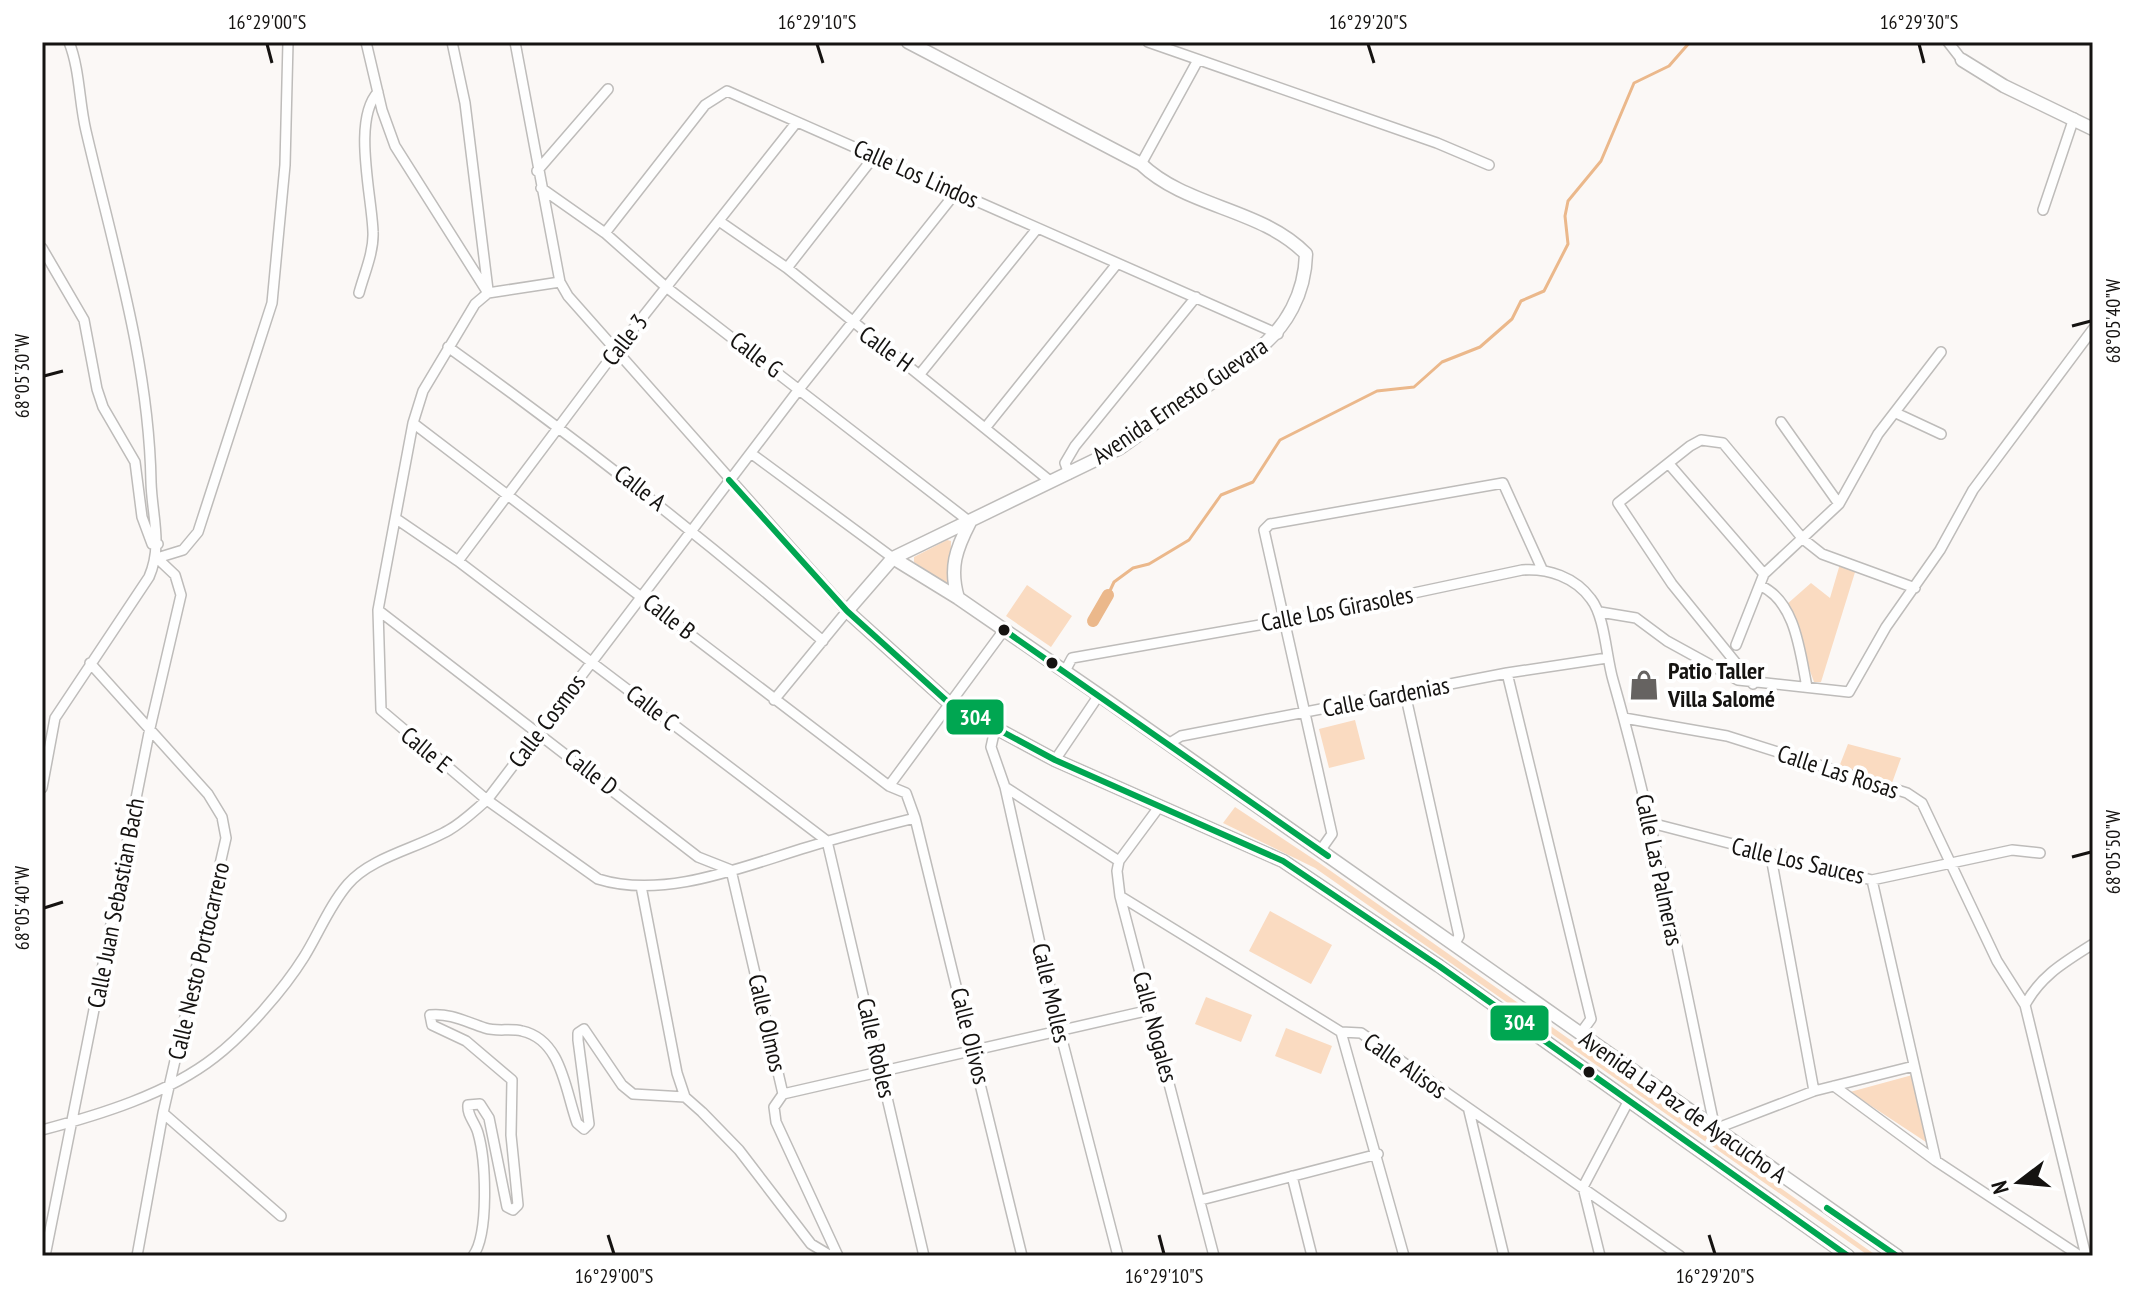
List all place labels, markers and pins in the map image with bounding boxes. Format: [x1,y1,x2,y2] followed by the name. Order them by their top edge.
[996,622,1012,638] unlabelled marker
[1044,655,1060,671] unlabelled marker
[1667,655,1775,714] place label: Patio Taller Villa Salomé
[1627,668,1661,702] shop icon: Patio Taller Villa Salomé
[1581,1064,1597,1080] unlabelled marker

